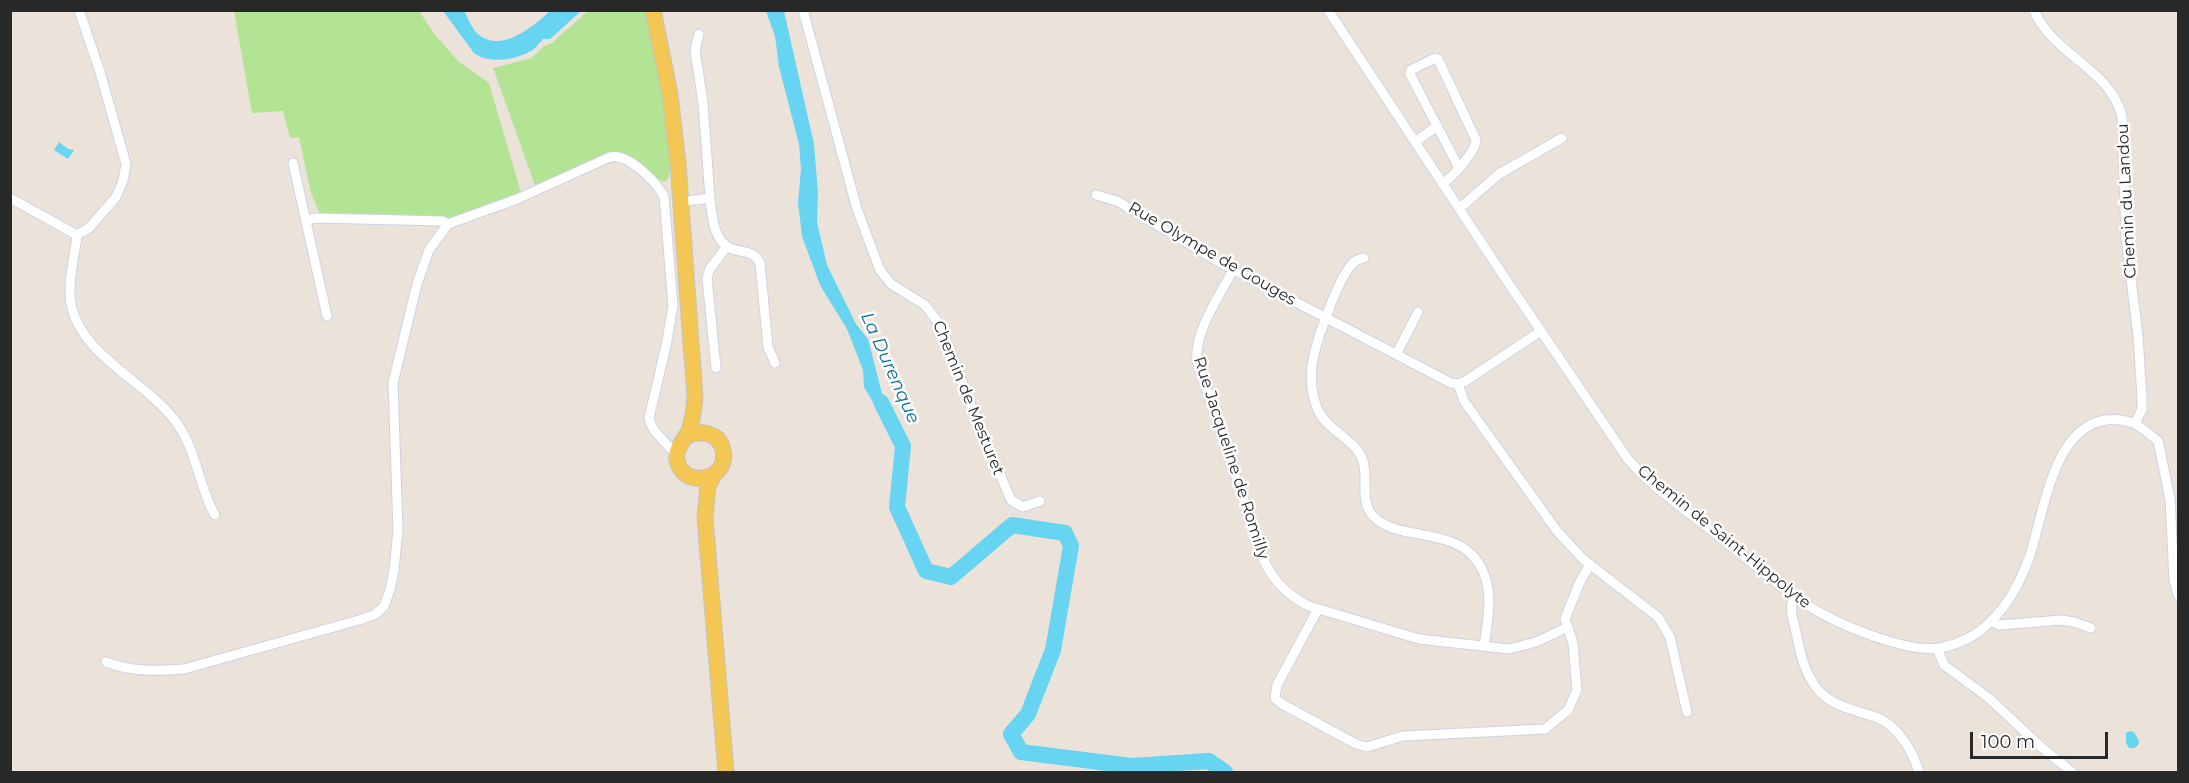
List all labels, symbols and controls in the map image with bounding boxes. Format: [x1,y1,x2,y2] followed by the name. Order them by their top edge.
[2113,123,2141,279] street label: Chemin du Landou
[1125,198,1299,310] street label: Rue Olympe de Gouges
[856,309,924,427] water label: La Durenque
[928,318,1008,478] street label: Chemin de Mesturet
[1189,354,1273,562] street label: Rue Jacqueline de Romilly
[1633,461,1815,613] street label: Chemin de Saint-Hippolyte
[1973,720,2111,758] scale bar
[1981,731,2035,753] text: 100 m

